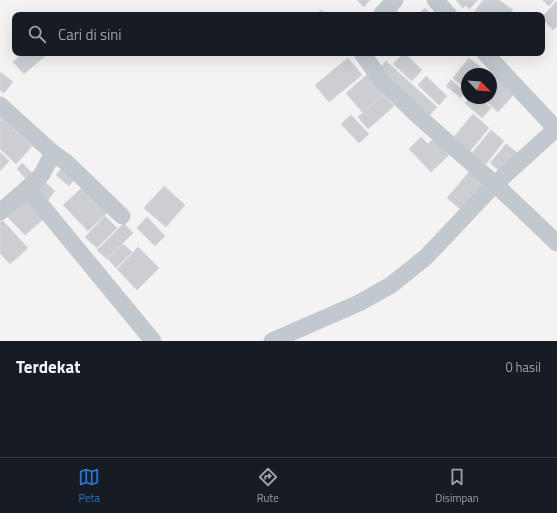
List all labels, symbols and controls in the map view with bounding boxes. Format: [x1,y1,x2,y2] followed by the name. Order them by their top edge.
[12,12,545,56] search box
[26,23,48,45] icon: search
[58,23,122,46] text: Cari di sini
[461,68,497,104] north arrow
[16,354,80,380] text: Terdekat
[505,357,541,377] text: 0 hasil
[78,466,100,506] tab: Peta
[257,466,279,506] tab: Rute
[435,466,479,506] tab: Disimpan

